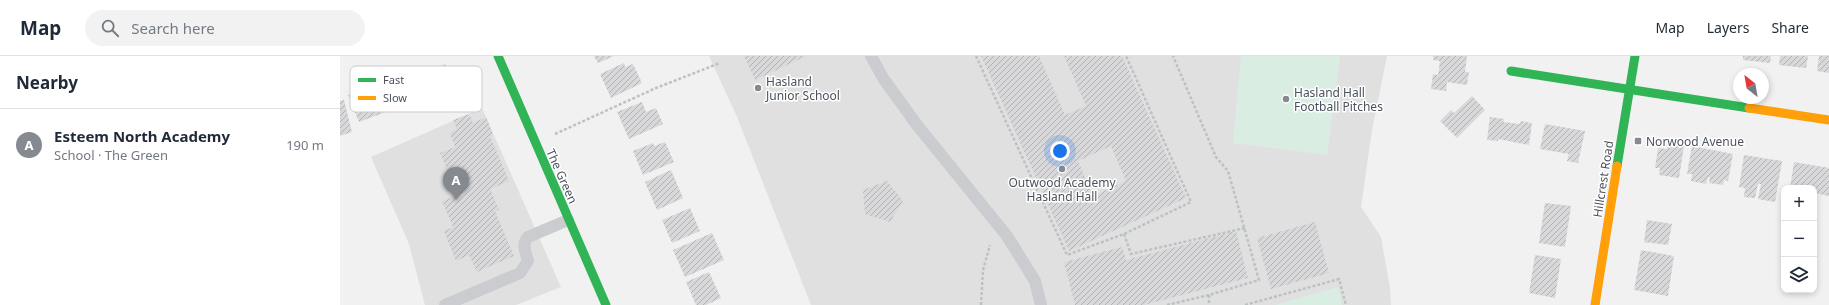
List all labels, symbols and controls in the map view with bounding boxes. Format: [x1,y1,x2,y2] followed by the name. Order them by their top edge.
[85,10,365,46] search box
[20,15,61,41] text: Map
[99,17,121,39] icon: search
[131,18,215,38] text: Search here
[1656,18,1685,37] text: Map
[1707,18,1749,37] text: Layers
[1771,18,1809,37] text: Share
[350,66,482,112] legend
[1733,68,1769,104] north arrow
[16,71,78,94] text: Nearby
[383,72,404,87] text: Fast
[765,73,840,104] place label: Hasland Junior School
[753,83,763,93] marker: Hasland Junior School
[1294,84,1383,115] place label: Hasland Hall Football Pitches
[383,90,407,105] text: Slow
[1281,94,1291,104] marker: Hasland Hall Football Pitches
[54,126,230,146] text: Esteem North Academy
[1646,133,1744,150] place label: Norwood Avenue
[25,136,34,154] text: A
[286,136,324,154] text: 190 m
[1633,136,1643,146] marker: Norwood Avenue
[1589,139,1617,219] street label: Hillcrest Road
[1050,141,1070,161] your location
[54,146,168,164] text: School · The Green
[542,146,582,206] street label: The Green
[1057,164,1067,174] marker: Outwood Academy Hasland Hall
[443,167,469,200] pin: A
[1008,174,1116,205] place label: Outwood Academy Hasland Hall
[1781,185,1817,293] map controls
[1781,185,1817,221] button: +
[1781,221,1817,257] button: −
[1781,257,1817,293] button: layers

